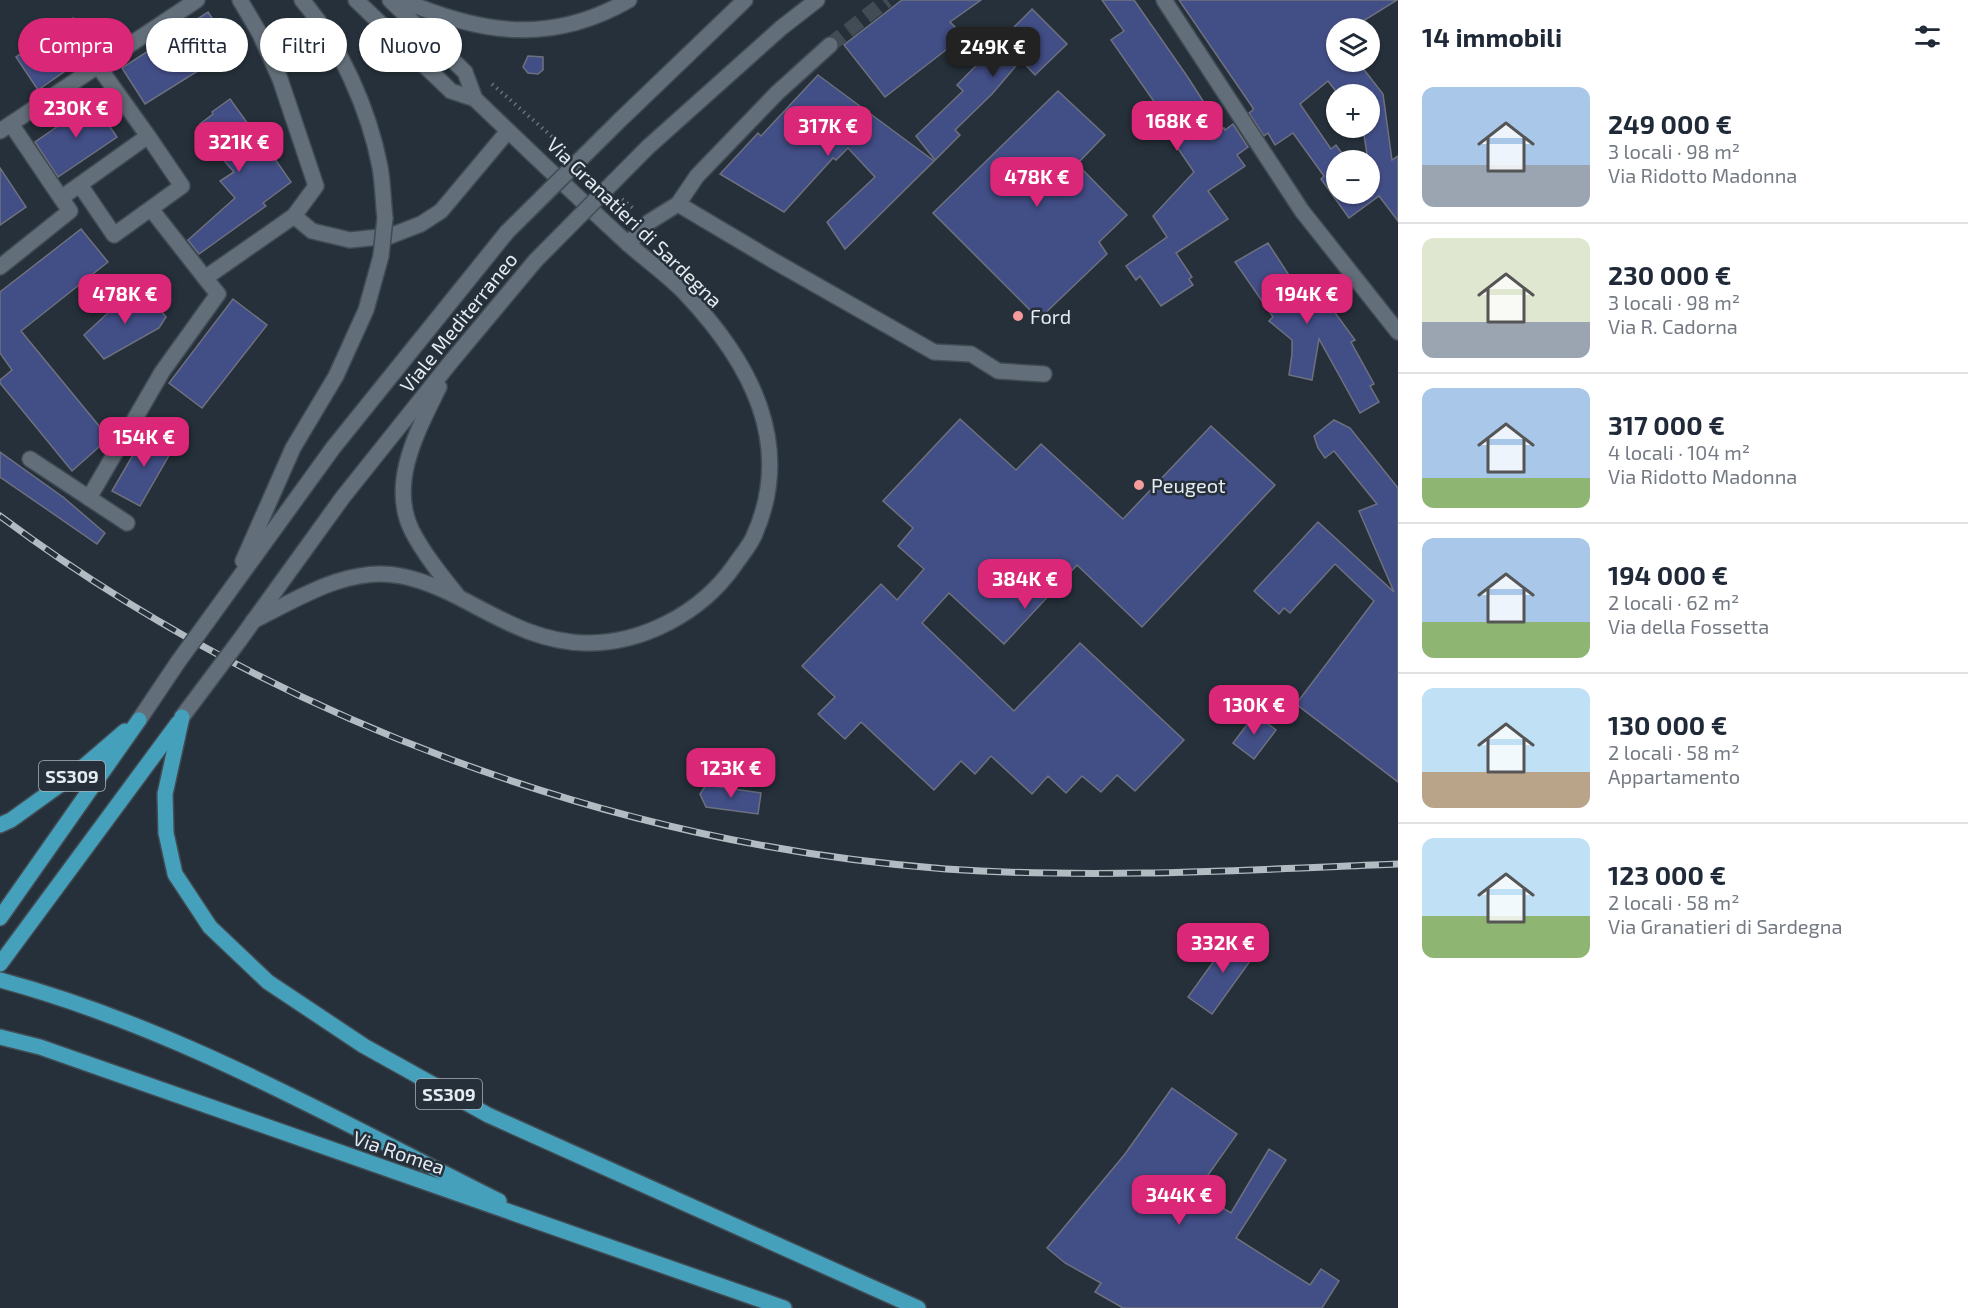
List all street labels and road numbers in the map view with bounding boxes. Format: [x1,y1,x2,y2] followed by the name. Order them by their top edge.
[542,132,728,312] street label: Via Granatieri di Sardegna
[394,247,522,397] street label: Viale Mediterraneo
[39,761,105,791] road number: SS309
[416,1079,482,1109] road number: SS309
[350,1125,448,1179] street label: Via Romea

